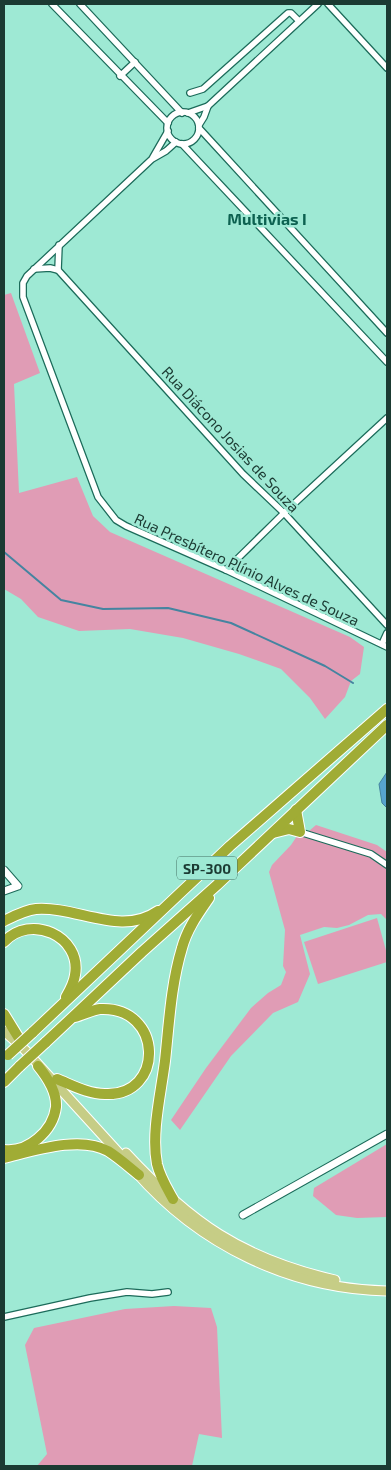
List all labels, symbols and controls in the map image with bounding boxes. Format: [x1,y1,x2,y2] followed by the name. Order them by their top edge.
[227,209,307,228] district label: Multivias I
[159,362,303,516] street label: Rua Diácono Josias de Souza
[132,509,362,629] street label: Rua Presbítero Plínio Alves de Souza
[177,856,237,880] road number: SP-300

